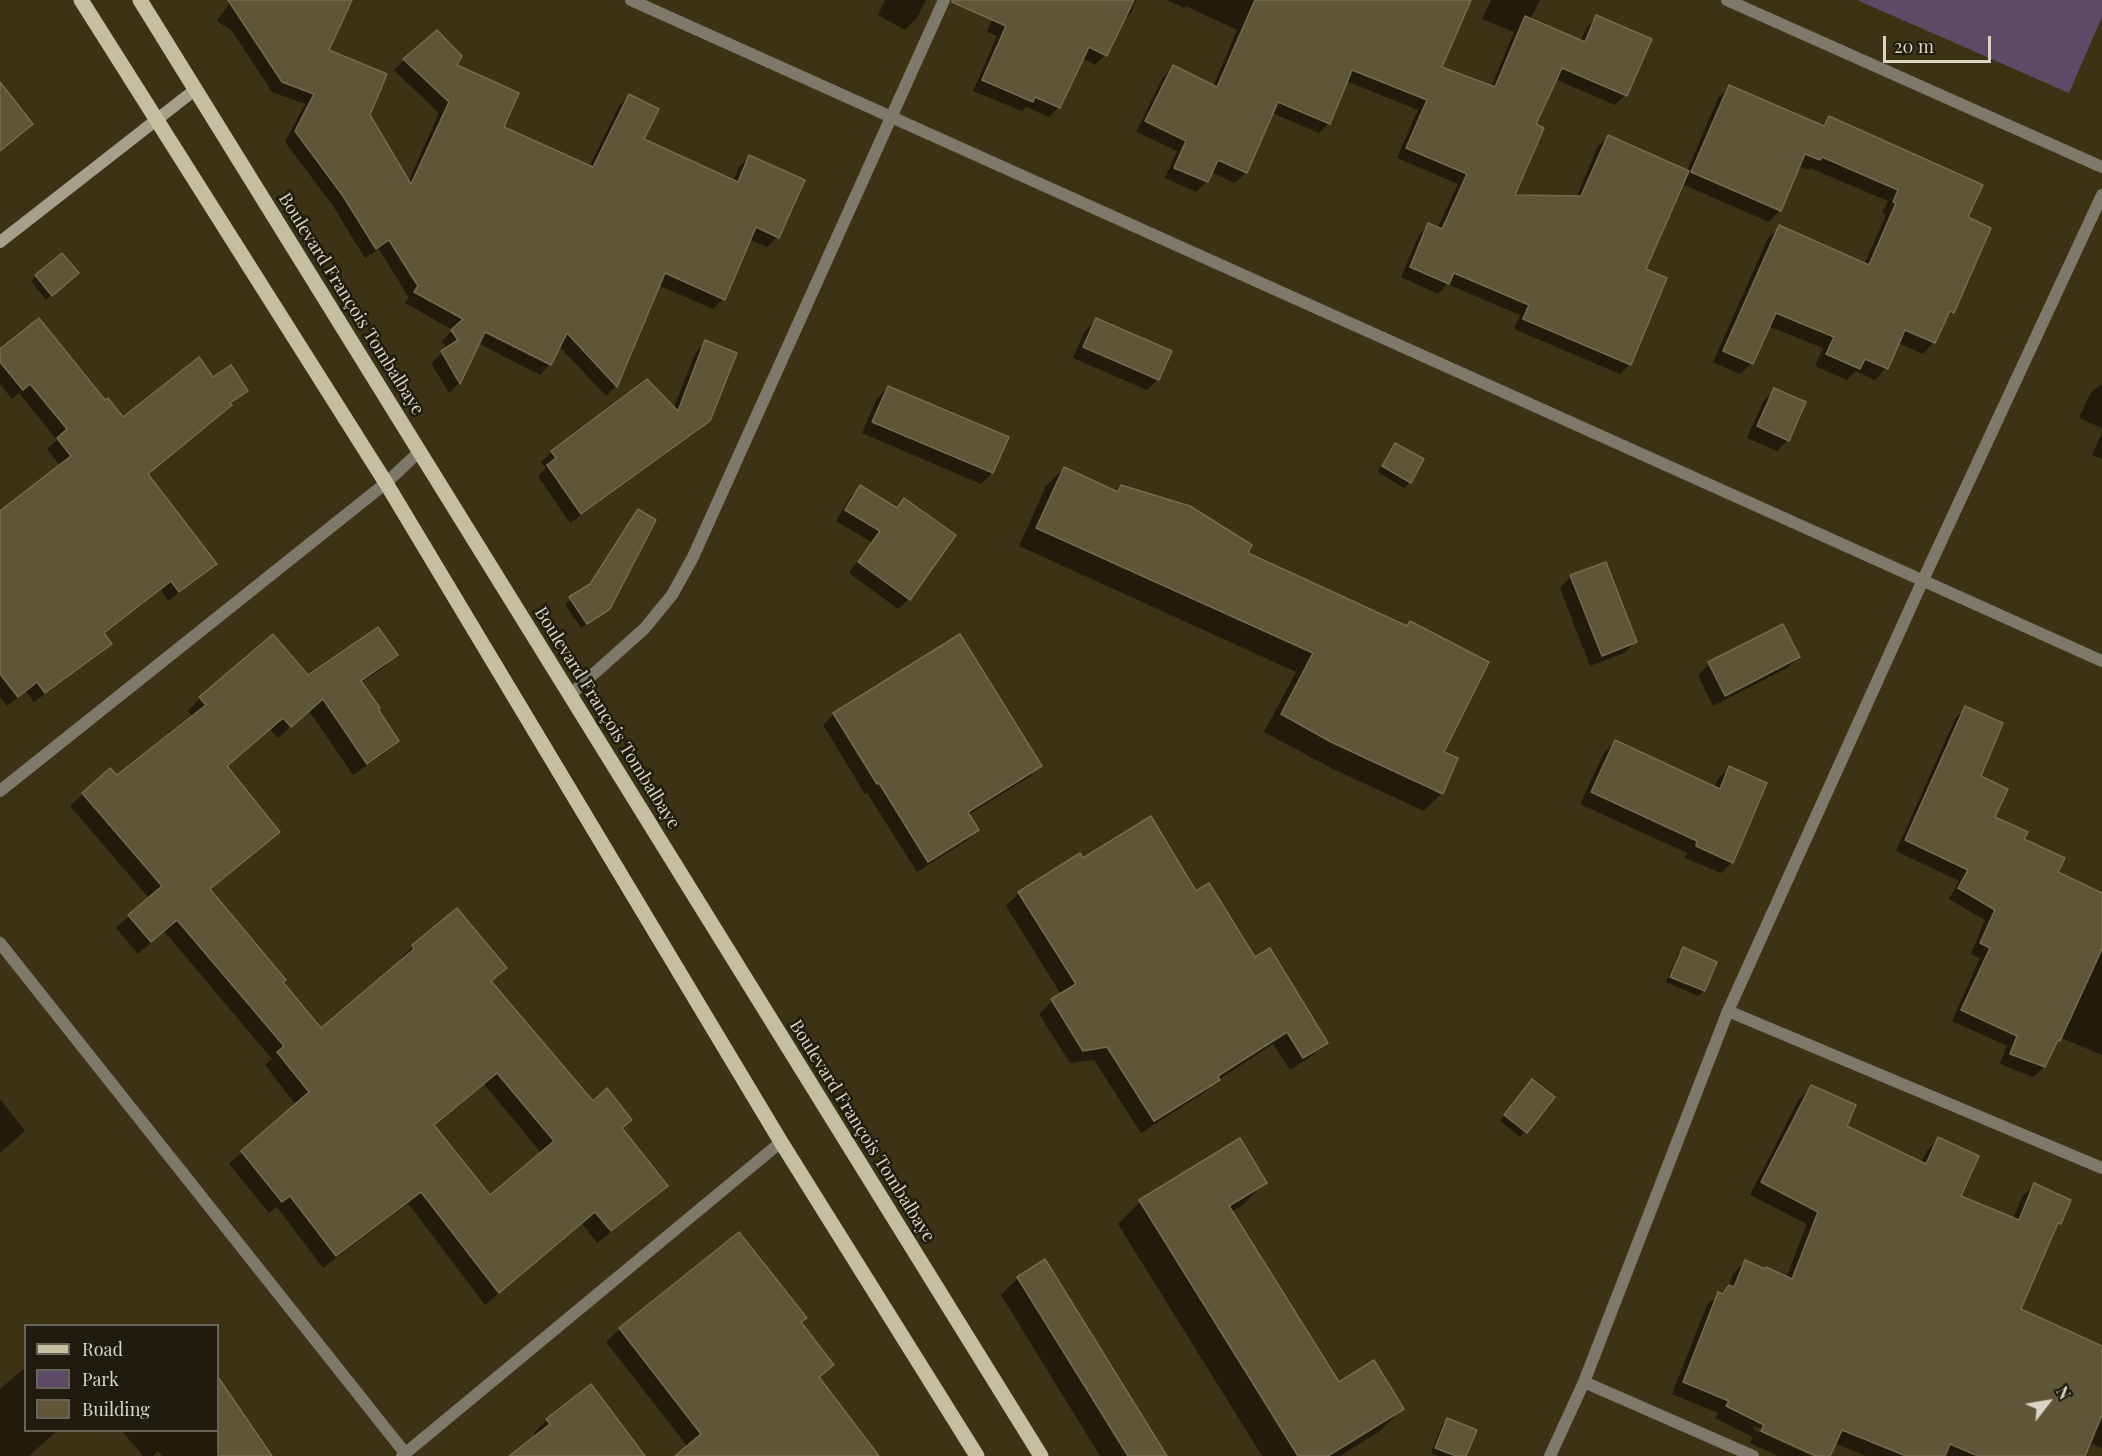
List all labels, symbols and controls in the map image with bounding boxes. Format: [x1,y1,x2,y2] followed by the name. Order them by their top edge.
[1886,24,1994,62] scale bar
[1894,34,1934,58] text: 20 m
[274,189,428,419] street label: Boulevard François Tombalbaye
[530,603,684,833] street label: Boulevard François Tombalbaye
[785,1016,939,1246] street label: Boulevard François Tombalbaye
[24,1324,219,1432] legend
[82,1337,123,1361] text: Road
[82,1367,119,1391] text: Park
[2018,1372,2078,1432] north arrow
[2052,1382,2076,1403] text: N
[82,1397,150,1421] text: Building

